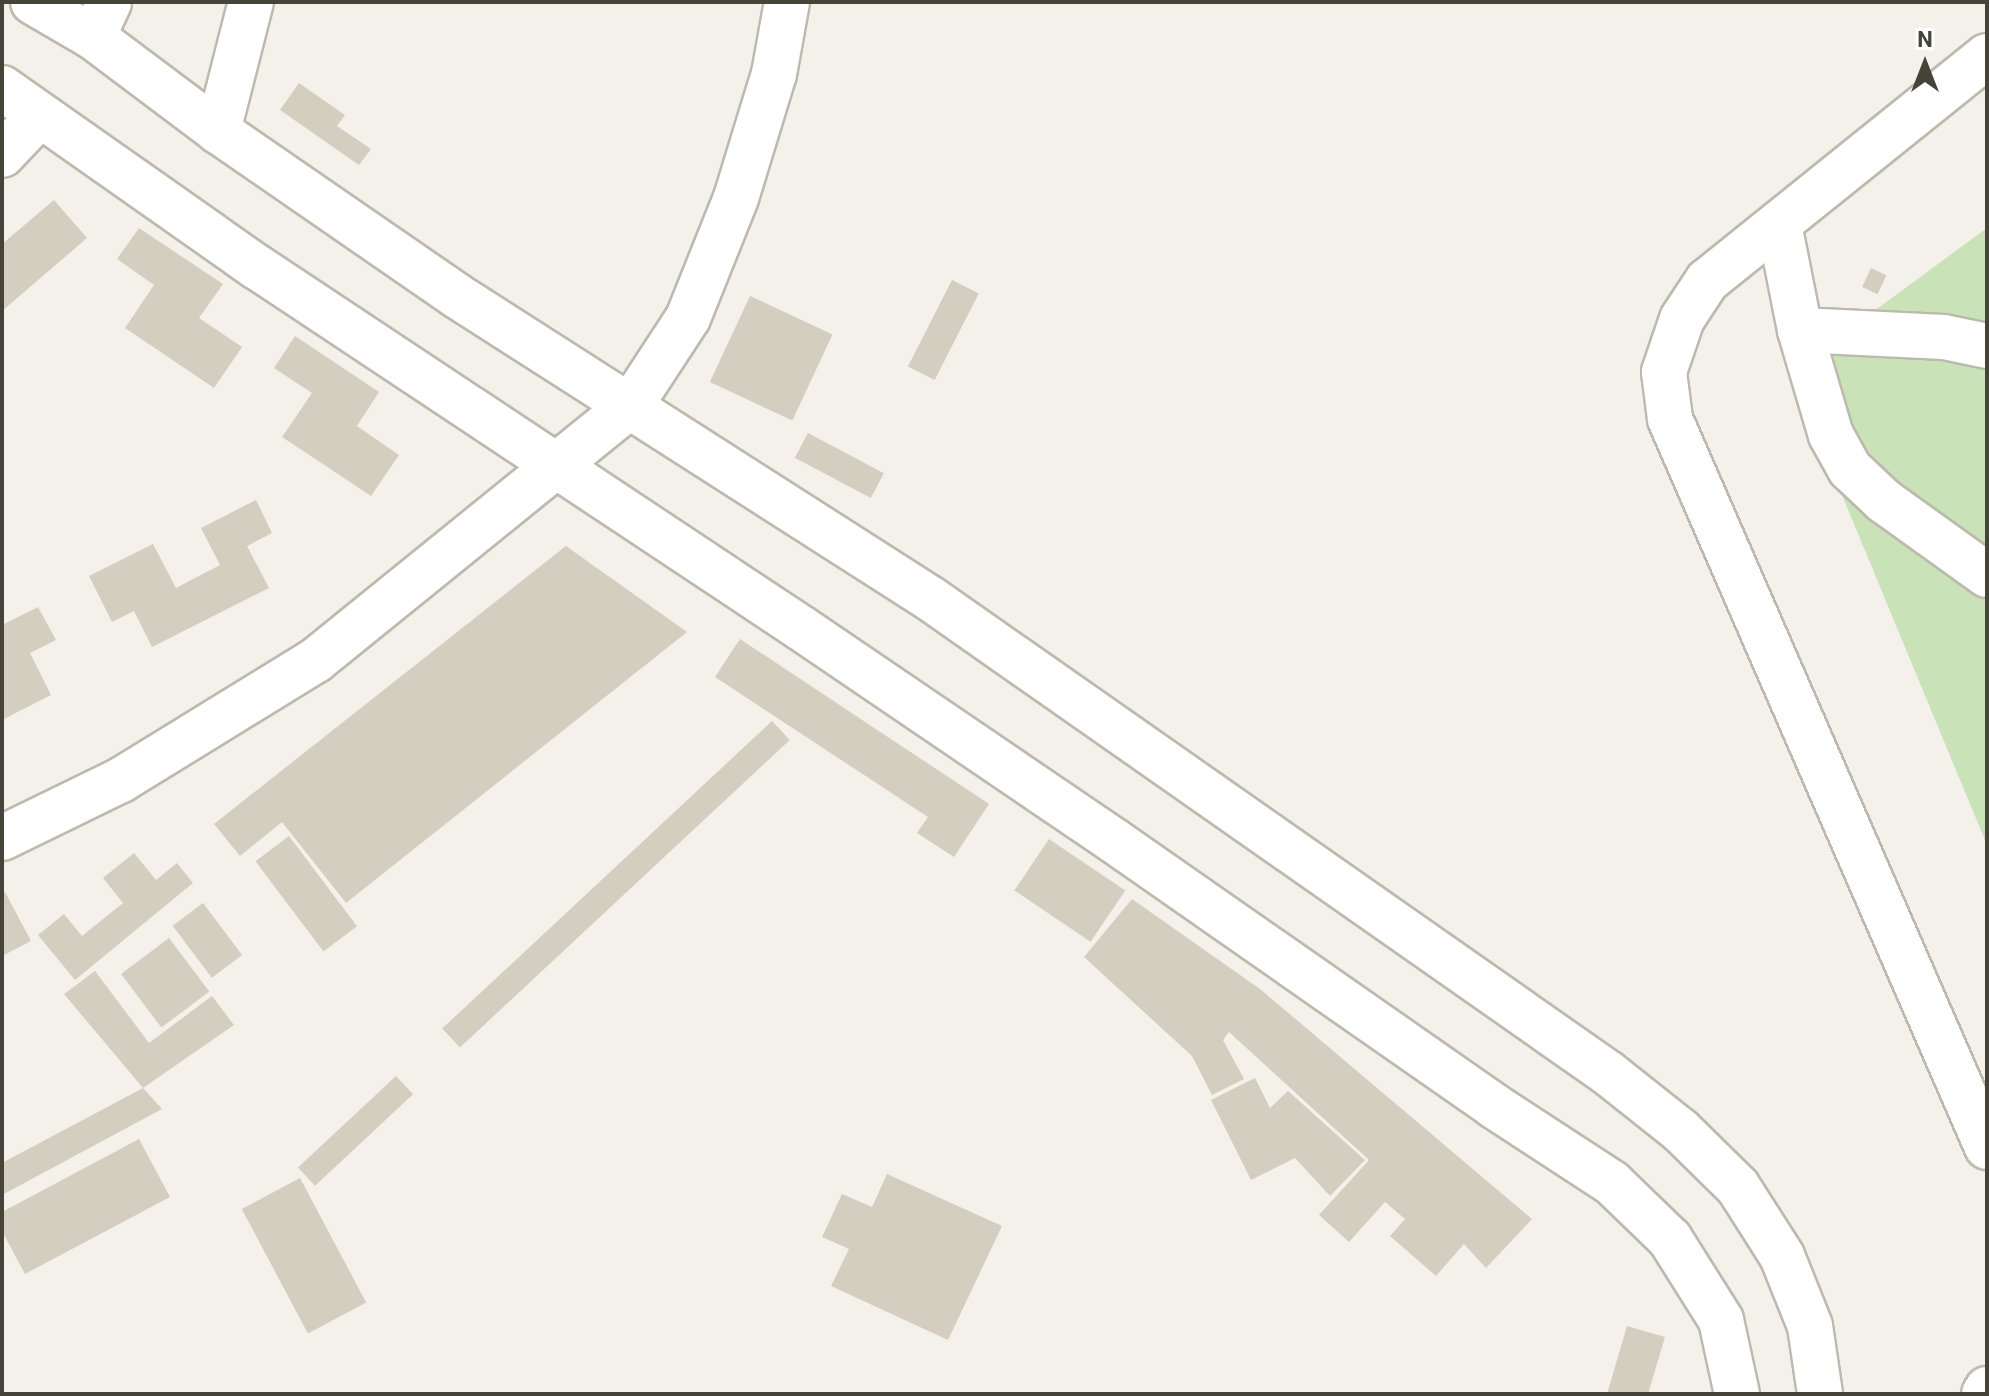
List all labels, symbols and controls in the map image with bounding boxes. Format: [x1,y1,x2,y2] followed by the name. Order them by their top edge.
[1885,24,1965,104] north arrow
[1917,27,1933,52] text: N

